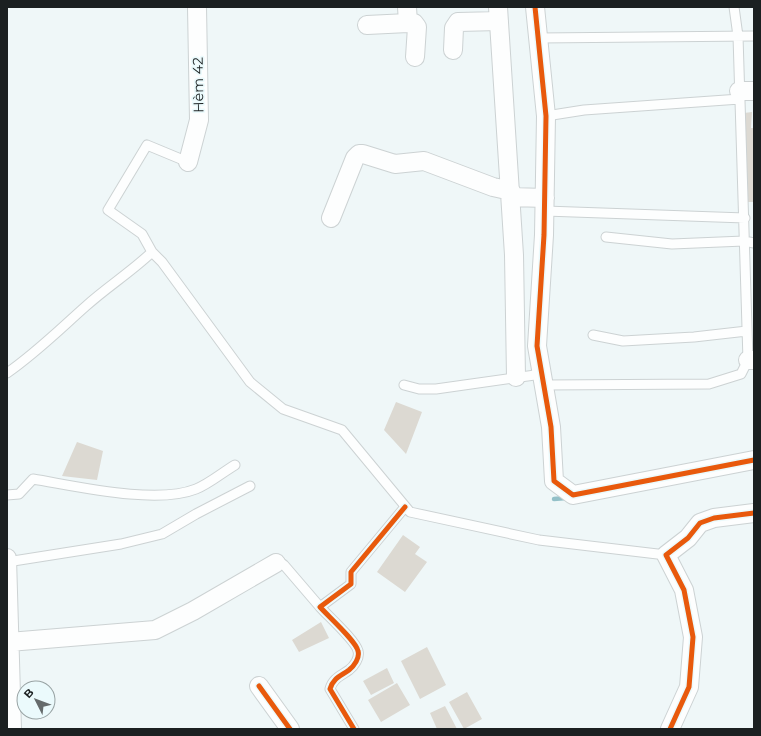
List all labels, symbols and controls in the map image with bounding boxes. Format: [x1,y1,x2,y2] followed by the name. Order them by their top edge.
[189,57,207,113] street label: Hèm 42
[16,680,56,720] north arrow
[21,685,37,701] text: B

